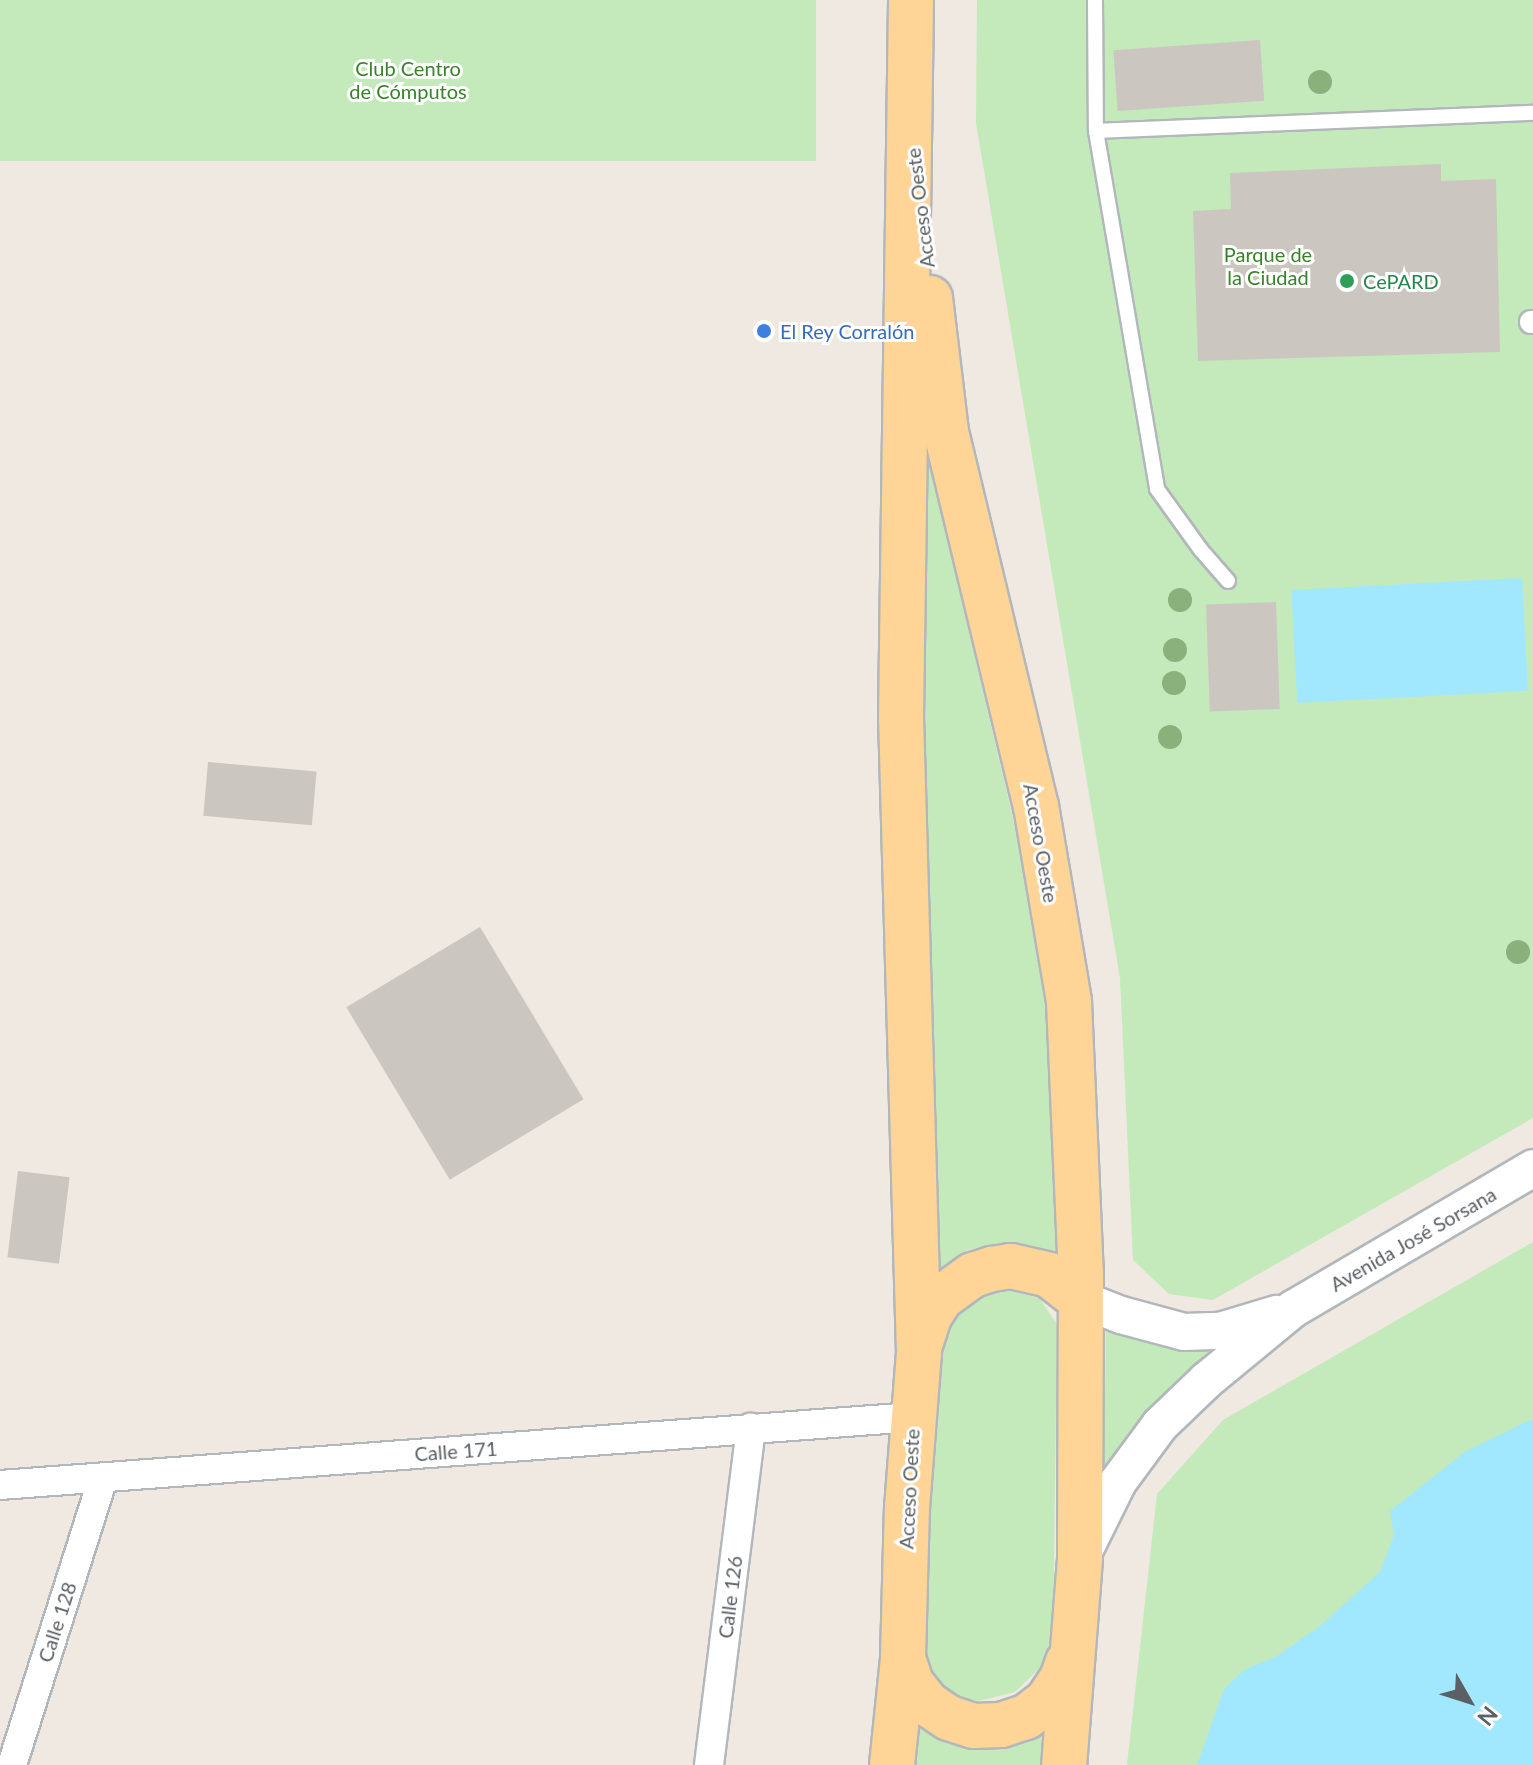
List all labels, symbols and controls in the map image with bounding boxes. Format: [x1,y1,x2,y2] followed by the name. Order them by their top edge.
[349,57,467,104] park label: Club Centro de Cómputos
[901,147,939,269] street label: Acceso Oeste
[1224,242,1312,289] park label: Parque de la Ciudad
[1363,269,1439,293] place label: CePARD
[1338,272,1356,290] marker: CePARD
[780,319,915,343] place label: El Rey Corralón
[755,322,773,340] marker: El Rey Corralón
[1019,782,1063,904] street label: Acceso Oeste
[1325,1182,1501,1296] street label: Avenida José Sorsana
[894,1428,924,1550] street label: Acceso Oeste
[414,1436,498,1466] street label: Calle 171
[713,1554,747,1640] street label: Calle 126
[33,1579,81,1665] street label: Calle 128
[1429,1661,1509,1741] north arrow
[1472,1701,1504,1731] text: N

